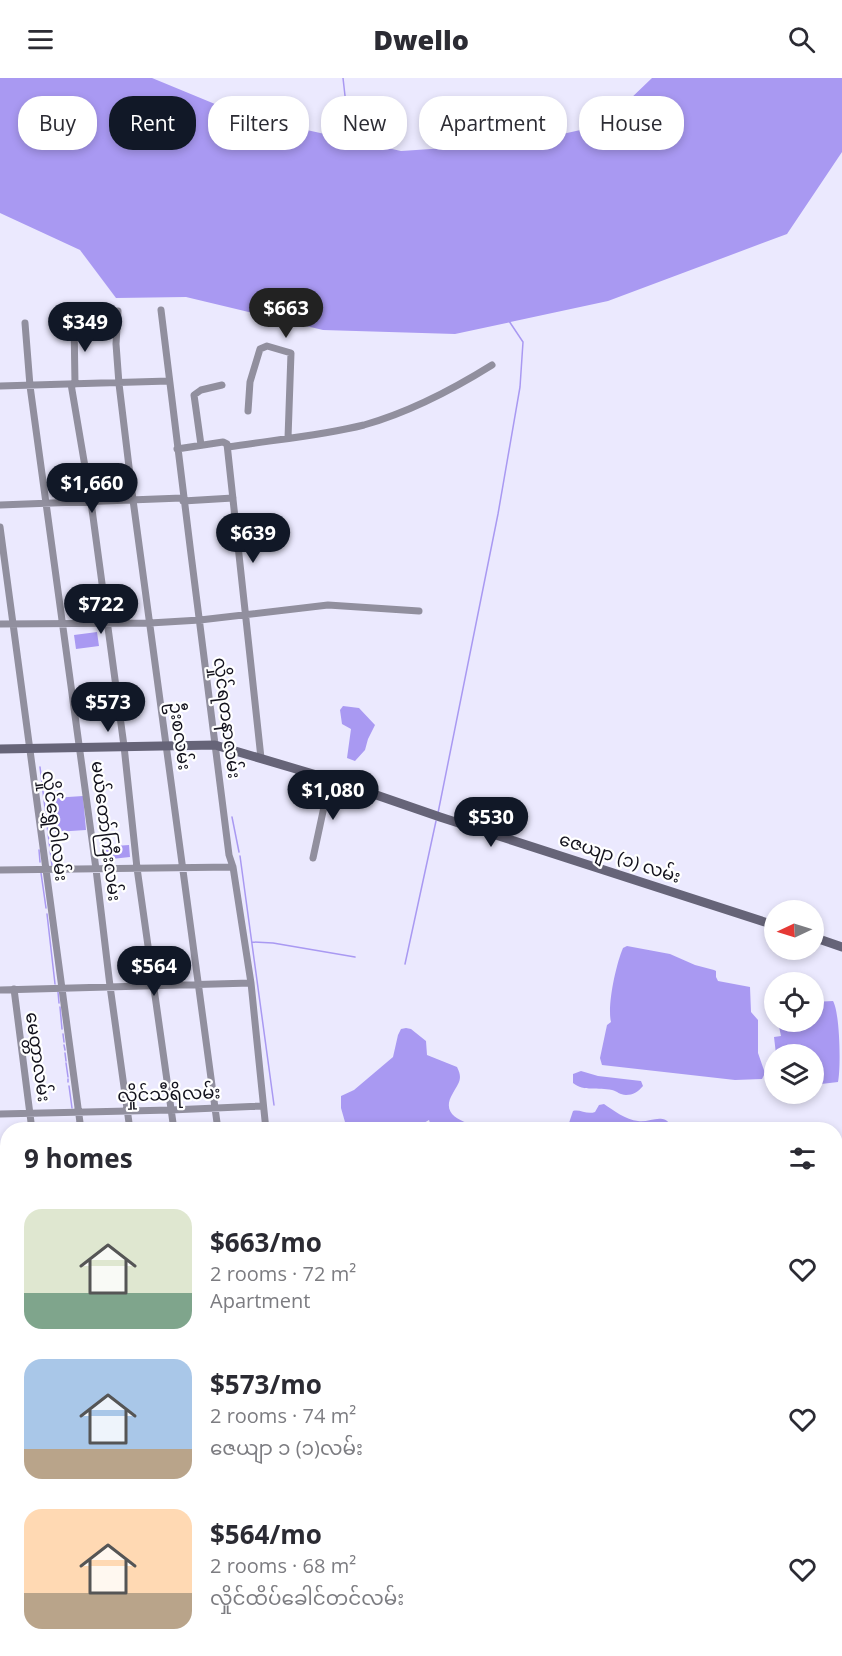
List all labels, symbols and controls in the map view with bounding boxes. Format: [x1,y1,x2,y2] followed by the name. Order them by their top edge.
[373,21,469,58] text: Dwello
[24,23,57,56] icon: menu
[785,23,818,56] icon: search
[18,96,97,150] chip: Buy
[109,96,196,150] chip: Rent
[208,96,309,150] chip: Filters
[321,96,407,150] chip: New
[419,96,567,150] chip: Apartment
[579,96,684,150] chip: House
[250,288,322,339] pin: $663
[263,294,309,321] text: $663
[49,302,121,353] pin: $349
[62,308,108,335] text: $349
[43,463,141,514] pin: $1,660
[61,469,123,496] text: $1,660
[217,513,289,564] pin: $639
[230,519,276,546] text: $639
[65,584,137,635] pin: $722
[78,590,124,617] text: $722
[205,656,248,780] street label: လှိုင်ရတနာလမ်း
[72,682,144,733] pin: $573
[85,688,131,715] text: $573
[160,700,198,772] street label: ဦးစလမ်း
[83,759,129,903] street label: မယ်တော်ကြီးလမ်း
[33,769,76,883] street label: လှိုင်ရွှေဝါလမ်း
[284,770,382,821] pin: $1,080
[302,776,364,803] text: $1,080
[455,797,527,848] pin: $530
[468,803,514,830] text: $530
[555,826,684,892] street label: ဇေယျာ (၁) လမ်း
[764,900,824,960] north arrow
[764,900,824,1104] map controls
[118,946,190,997] pin: $564
[131,952,177,979] text: $564
[764,972,824,1032] button: locate
[17,1010,57,1104] street label: မေတ္တာလမ်း
[764,1044,824,1104] button: layers
[117,1078,221,1111] street label: လှိုင်သီရိလမ်း
[24,1140,133,1176] text: 9 homes
[786,1142,819,1175] icon: filters
[210,1224,322,1260] text: $663/mo
[72,1233,144,1305] icon: home
[786,1253,819,1286] icon: heart
[210,1260,356,1287] text: 2 rooms · 72 m²
[210,1287,310,1314] text: Apartment
[210,1366,322,1402] text: $573/mo
[72,1383,144,1455] icon: home
[210,1402,356,1429] text: 2 rooms · 74 m²
[786,1403,819,1436] icon: heart
[210,1434,363,1461] text: ဇေယျာ ၁ (၁)လမ်း
[210,1516,322,1552] text: $564/mo
[72,1533,144,1605] icon: home
[210,1552,356,1579] text: 2 rooms · 68 m²
[786,1553,819,1586] icon: heart
[210,1584,404,1611] text: လှိုင်ထိပ်ခေါင်တင်လမ်း

